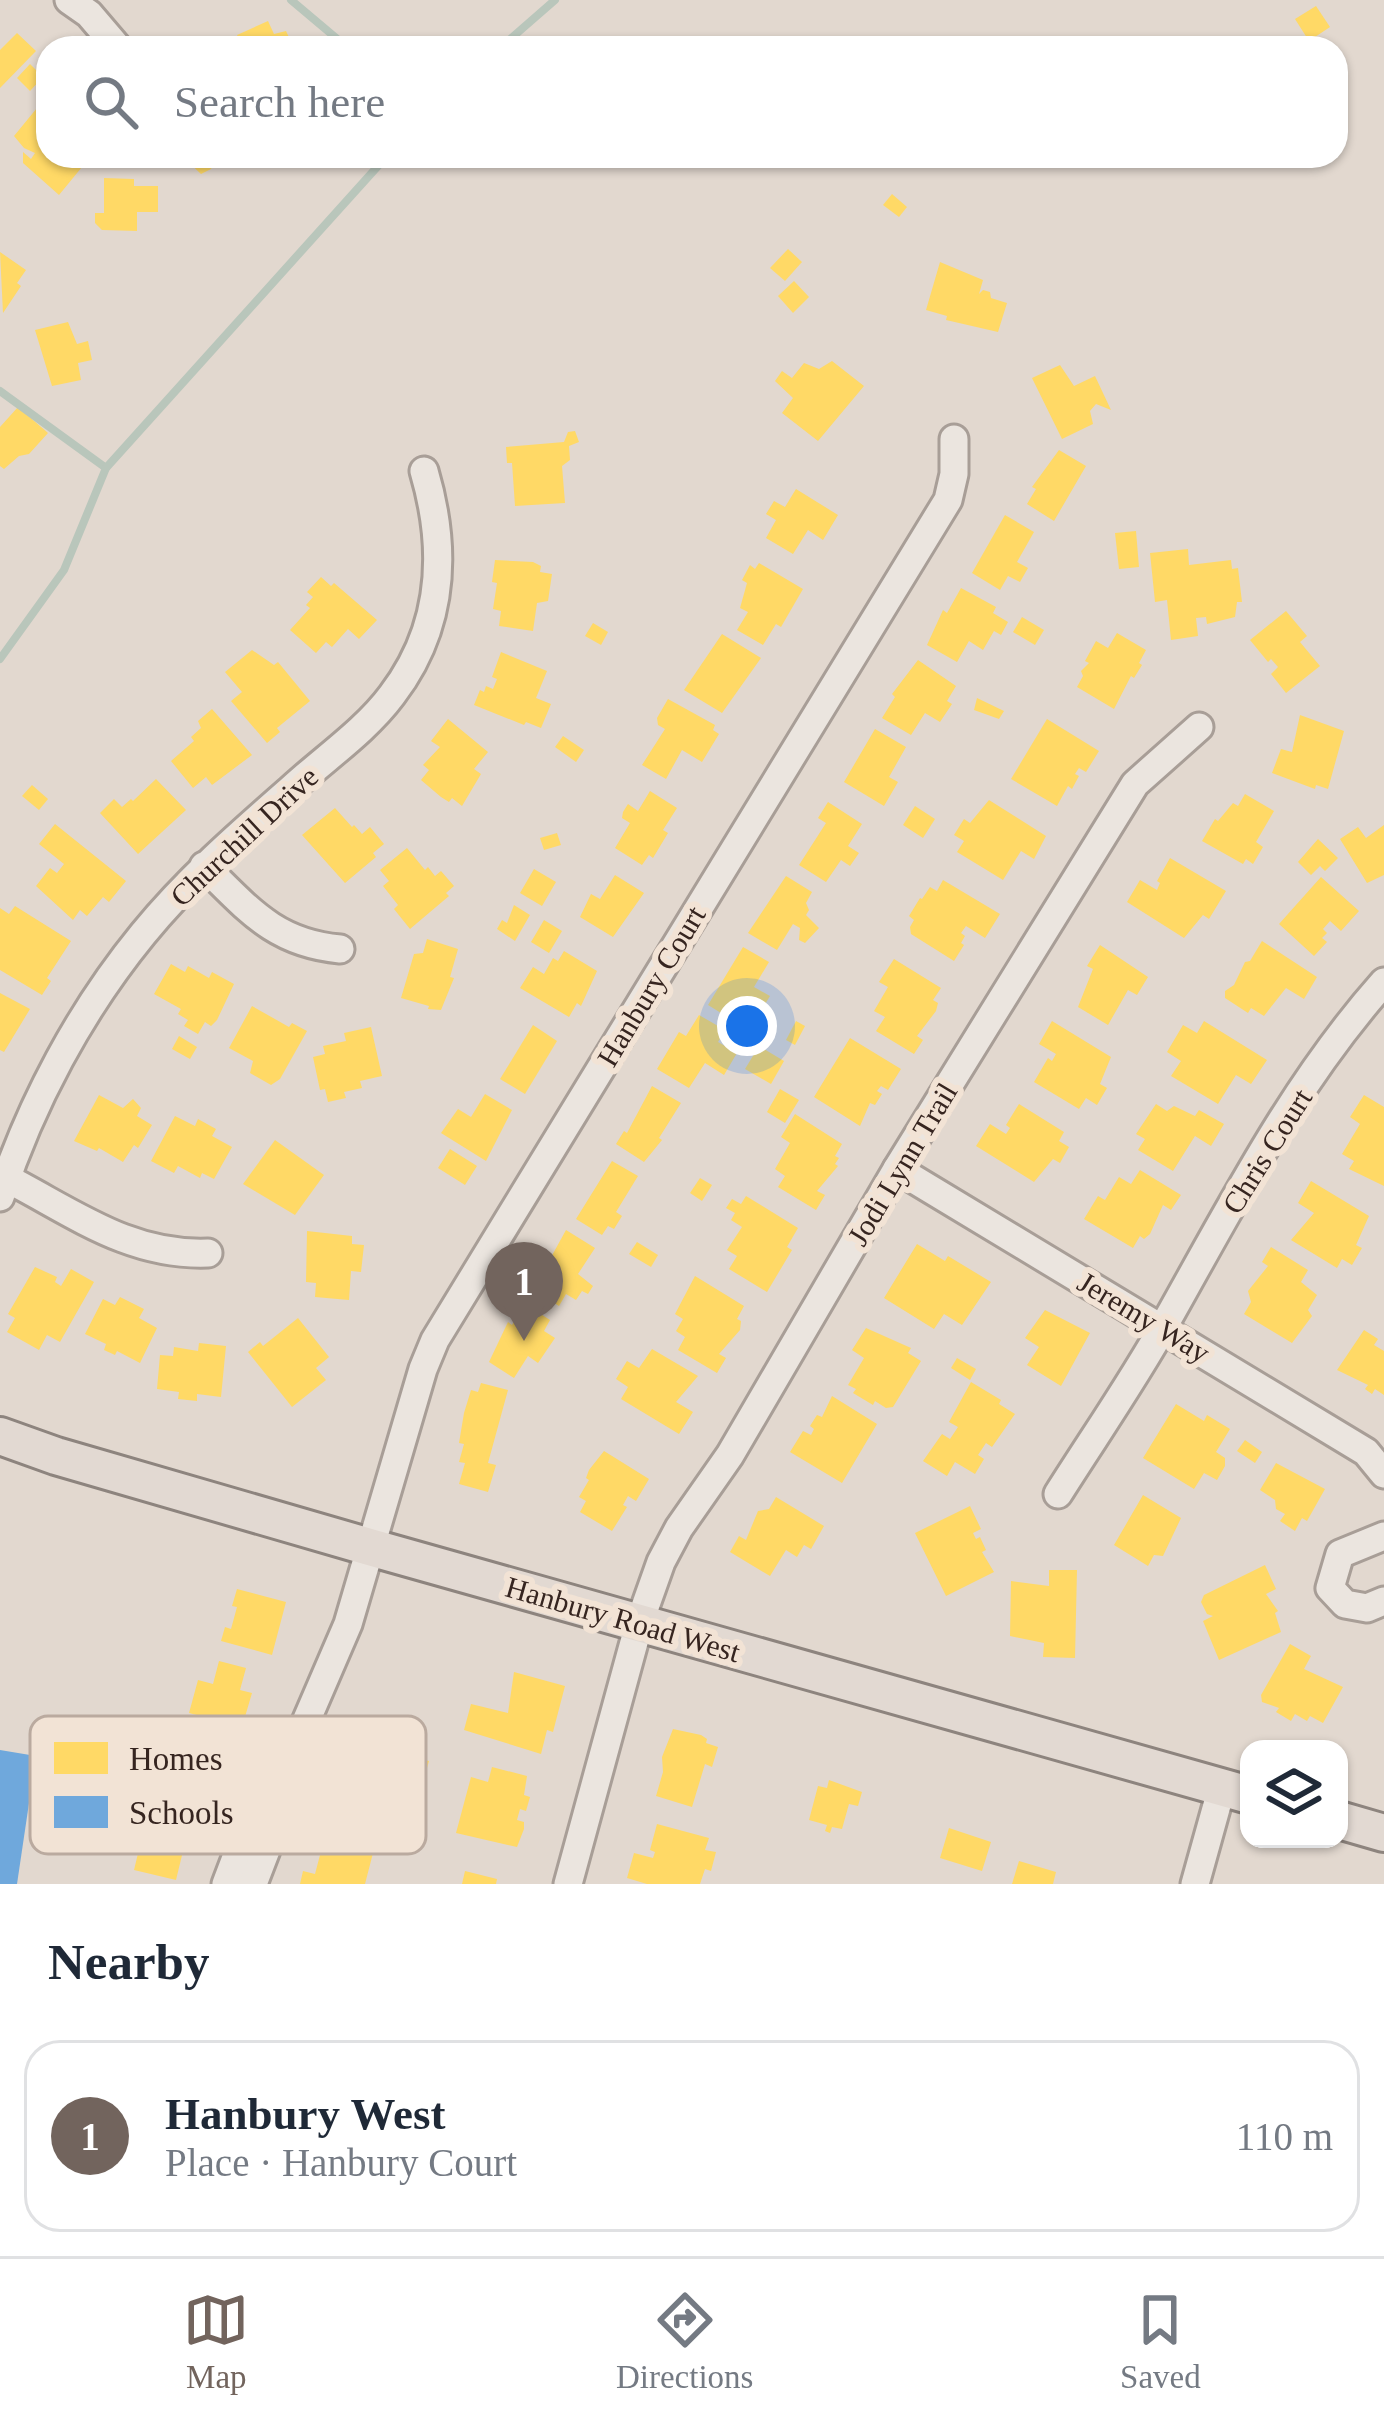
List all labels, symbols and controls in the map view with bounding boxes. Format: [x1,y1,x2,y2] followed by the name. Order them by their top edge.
[36,36,1348,168] search box
[78,69,144,135] icon: search
[174,77,385,127] text: Search here
[164,759,324,913] street label: Churchill Drive
[590,899,712,1072] street label: Hanbury Court
[717,996,777,1056] your location
[841,1077,963,1251] street label: Jodi Lynn Trail
[1216,1082,1319,1219] street label: Chris Court
[485,1242,563,1341] pin: 1
[1072,1265,1216,1369] street label: Jeremy Way
[502,1570,744,1668] street label: Hanbury Road West
[30,1716,426,1854] legend
[1240,1740,1348,1848] map controls
[1240,1740,1348,1848] button: layers
[129,1741,223,1777] text: Homes
[129,1795,234,1831] text: Schools
[48,1934,209,1990] text: Nearby
[165,2089,445,2139] text: Hanbury West
[80,2115,100,2158] text: 1
[1236,2115,1333,2158] text: 110 m
[165,2141,517,2184] text: Place · Hanbury Court
[183,2287,249,2396] tab: Map
[616,2287,753,2396] tab: Directions
[1120,2287,1201,2396] tab: Saved

